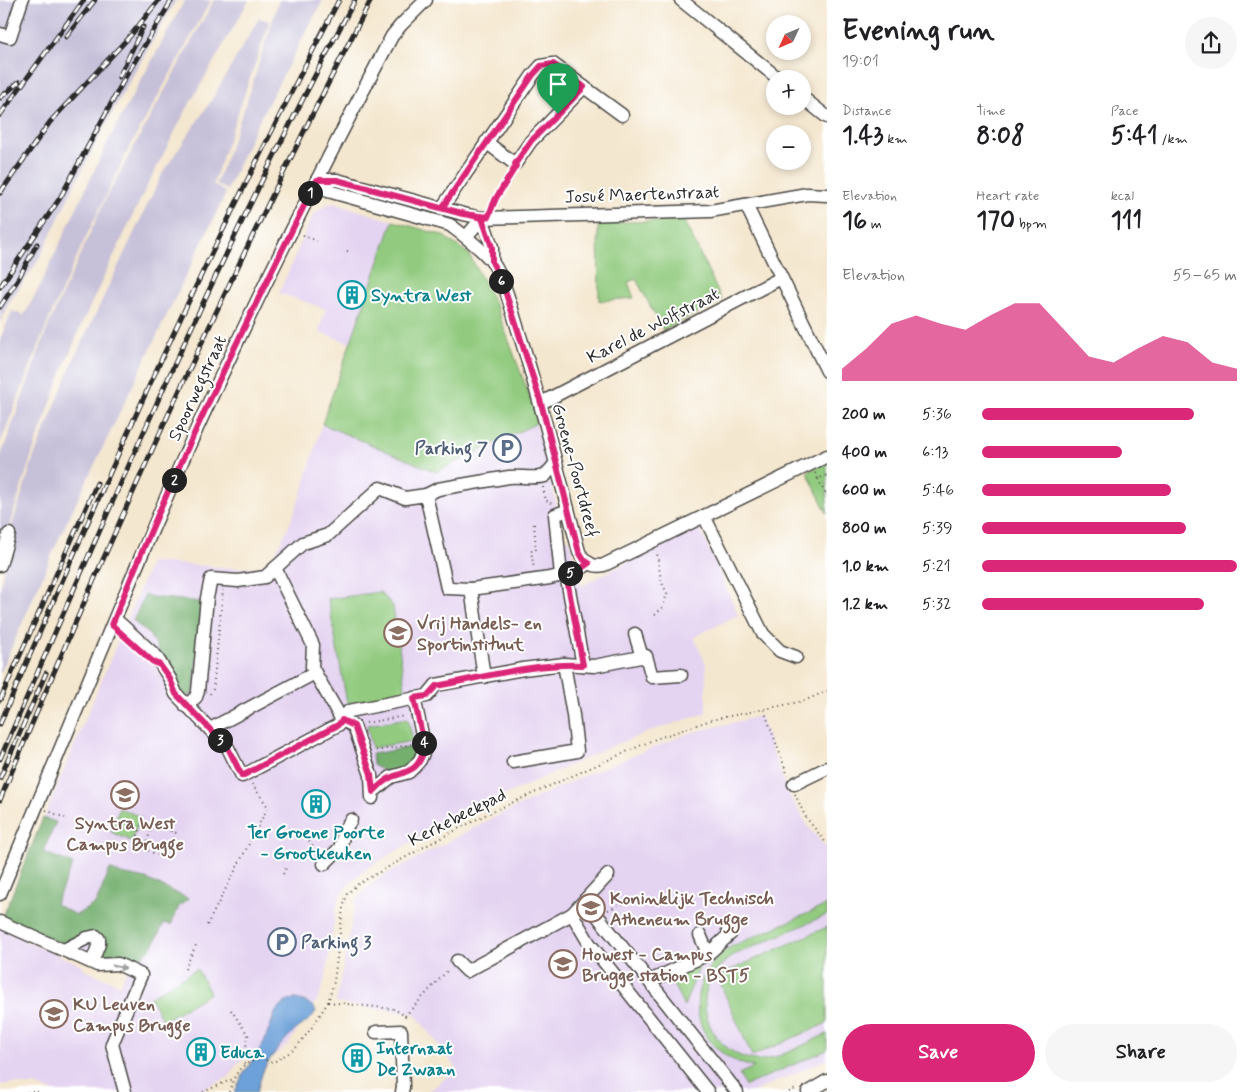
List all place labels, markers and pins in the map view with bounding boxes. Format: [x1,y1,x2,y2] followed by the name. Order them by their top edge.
[537,63,579,114] pin
[298,180,322,206] pin: 1
[488,268,514,294] pin: 6
[337,280,367,310] building icon: Syntra West
[371,284,472,308] place label: Syntra West
[492,433,522,463] parking icon: Parking 7
[415,437,488,463] place label: Parking 7
[162,468,186,492] pin: 2
[558,560,582,586] pin: 5
[417,612,542,657] place label: Vrij Handels- en Sportinstituut
[383,618,413,648] school or university icon: Vrij Handels- en Sportinstituut
[208,728,232,752] pin: 3
[412,730,436,756] pin: 4
[110,780,140,810] school or university icon: Syntra West Campus Brugge
[301,789,331,819] building icon: Ter Groene Poorte - Grootkeuken
[66,812,184,859] place label: Syntra West Campus Brugge
[247,821,385,866] place label: Ter Groene Poorte - Grootkeuken
[610,887,774,934] place label: Koninklijk Technisch Atheneum Brugge
[576,893,606,923] school or university icon: Koninklijk Technisch Atheneum Brugge
[267,927,297,957] parking icon: Parking 3
[301,931,372,957] place label: Parking 3
[582,943,750,990] place label: Howest - Campus Brugge station - BST5
[548,949,578,979] school or university icon: Howest - Campus Brugge station - BST5
[73,993,191,1040] place label: KU Leuven Campus Brugge
[39,999,69,1029] school or university icon: KU Leuven Campus Brugge
[186,1037,216,1067] building icon: Educa
[376,1037,455,1082] place label: Internaat De Zwaan
[220,1041,265,1065] place label: Educa
[342,1043,372,1073] building icon: Internaat De Zwaan

